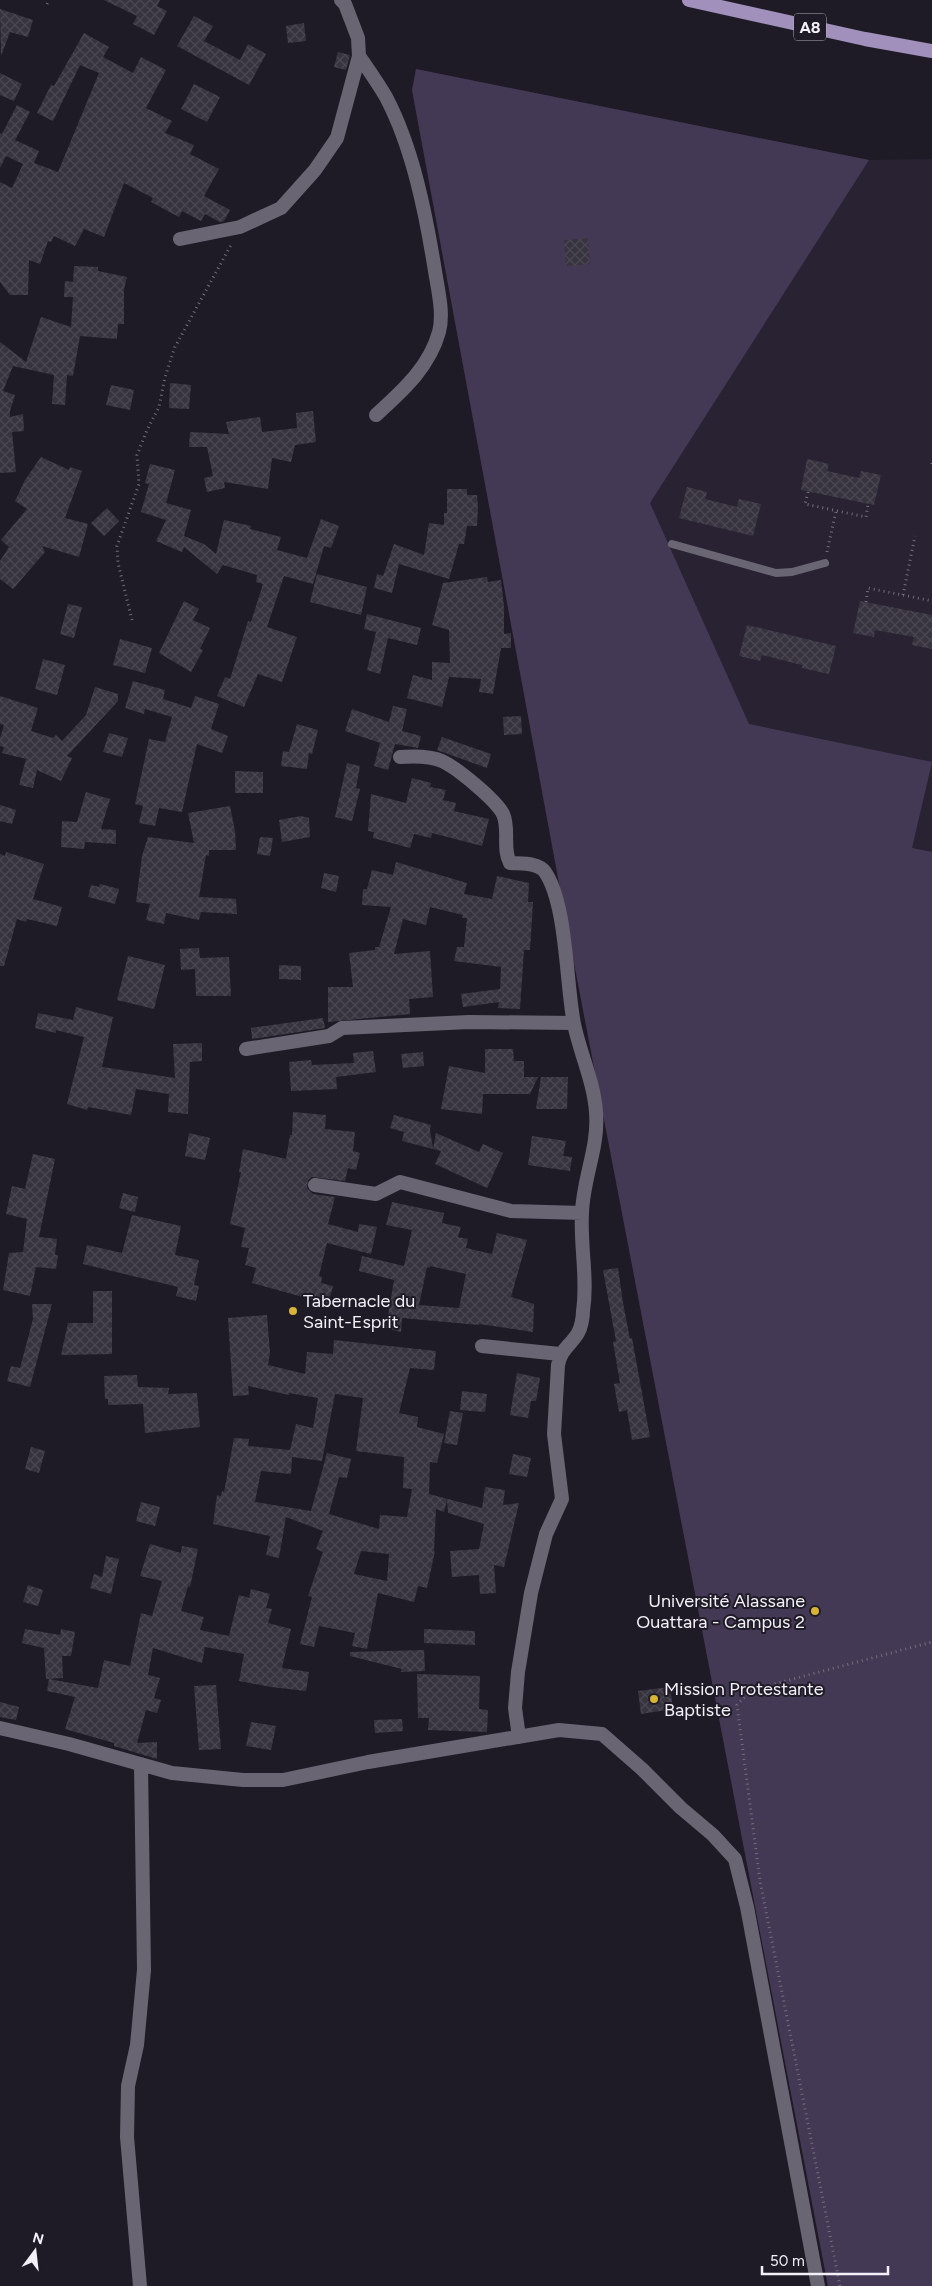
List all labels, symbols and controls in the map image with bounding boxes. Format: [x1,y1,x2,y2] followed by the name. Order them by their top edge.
[794,14,826,41] road number: A8
[303,1290,415,1333] place label: Tabernacle du Saint-Esprit
[287,1305,299,1317] marker: Tabernacle du Saint-Esprit
[636,1590,805,1633] place label: Université Alassane Ouattara - Campus 2
[809,1605,821,1617] marker: Université Alassane Ouattara - Campus 2
[664,1678,824,1721] place label: Mission Protestante Baptiste
[648,1693,660,1705] marker: Mission Protestante Baptiste
[10,2226,60,2276] north arrow
[31,2229,46,2249] text: N
[762,2244,888,2276] scale bar
[770,2252,805,2270] text: 50 m

